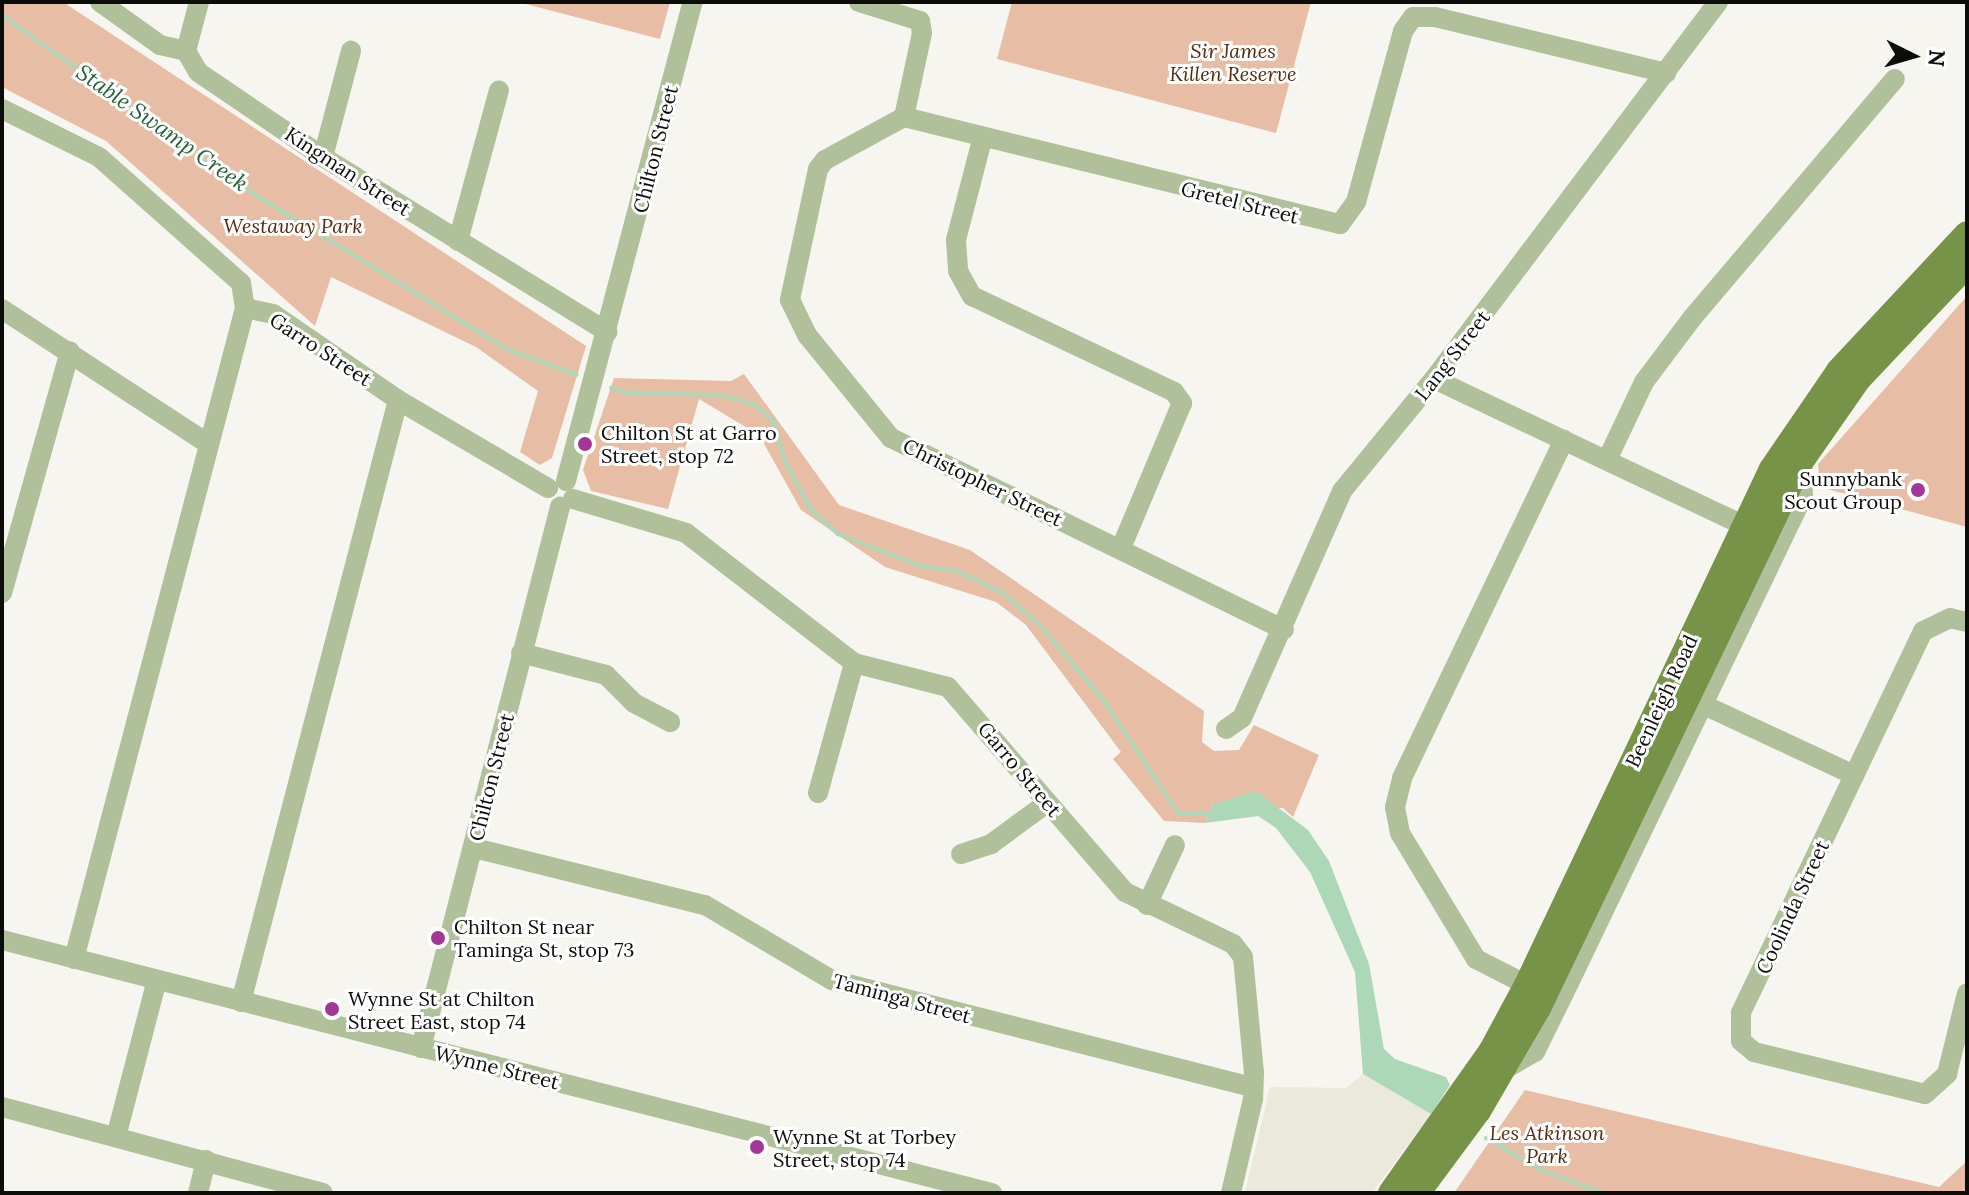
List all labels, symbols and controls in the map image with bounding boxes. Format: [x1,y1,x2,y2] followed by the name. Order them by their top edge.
[1873,16,1953,96] north arrow
[1170,38,1296,85] park label: Sir James Killen Reserve
[1922,48,1952,68] text: N
[71,59,253,197] water label: Stable Swamp Creek
[628,83,682,215] street label: Chilton Street
[281,122,415,220] street label: Kingman Street
[1179,176,1301,228] street label: Gretel Street
[223,213,363,237] park label: Westaway Park
[1409,305,1495,405] street label: Lang Street
[266,307,376,391] street label: Garro Street
[601,420,777,467] place label: Chilton St at Garro Street, stop 72
[899,433,1067,531] street label: Christopher Street
[576,435,594,453] marker: Chilton St at Garro Street, stop 72
[1784,466,1902,513] place label: Sunnybank Scout Group
[1909,481,1927,499] marker: Sunnybank Scout Group
[1620,631,1702,771] street label: Beenleigh Road
[464,711,518,843] street label: Chilton Street
[973,717,1067,821] street label: Garro Street
[1751,836,1833,978] street label: Coolinda Street
[454,914,634,961] place label: Chilton St near Taminga St, stop 73
[429,929,447,947] marker: Chilton St near Taminga St, stop 73
[830,968,974,1028] street label: Taminga Street
[348,986,535,1033] place label: Wynne St at Chilton Street East, stop 74
[323,1000,341,1018] marker: Wynne St at Chilton Street East, stop 74
[432,1040,562,1094] street label: Wynne Street
[1490,1121,1604,1168] park label: Les Atkinson Park
[773,1124,956,1171] place label: Wynne St at Torbey Street, stop 74
[748,1138,766,1156] marker: Wynne St at Torbey Street, stop 74

